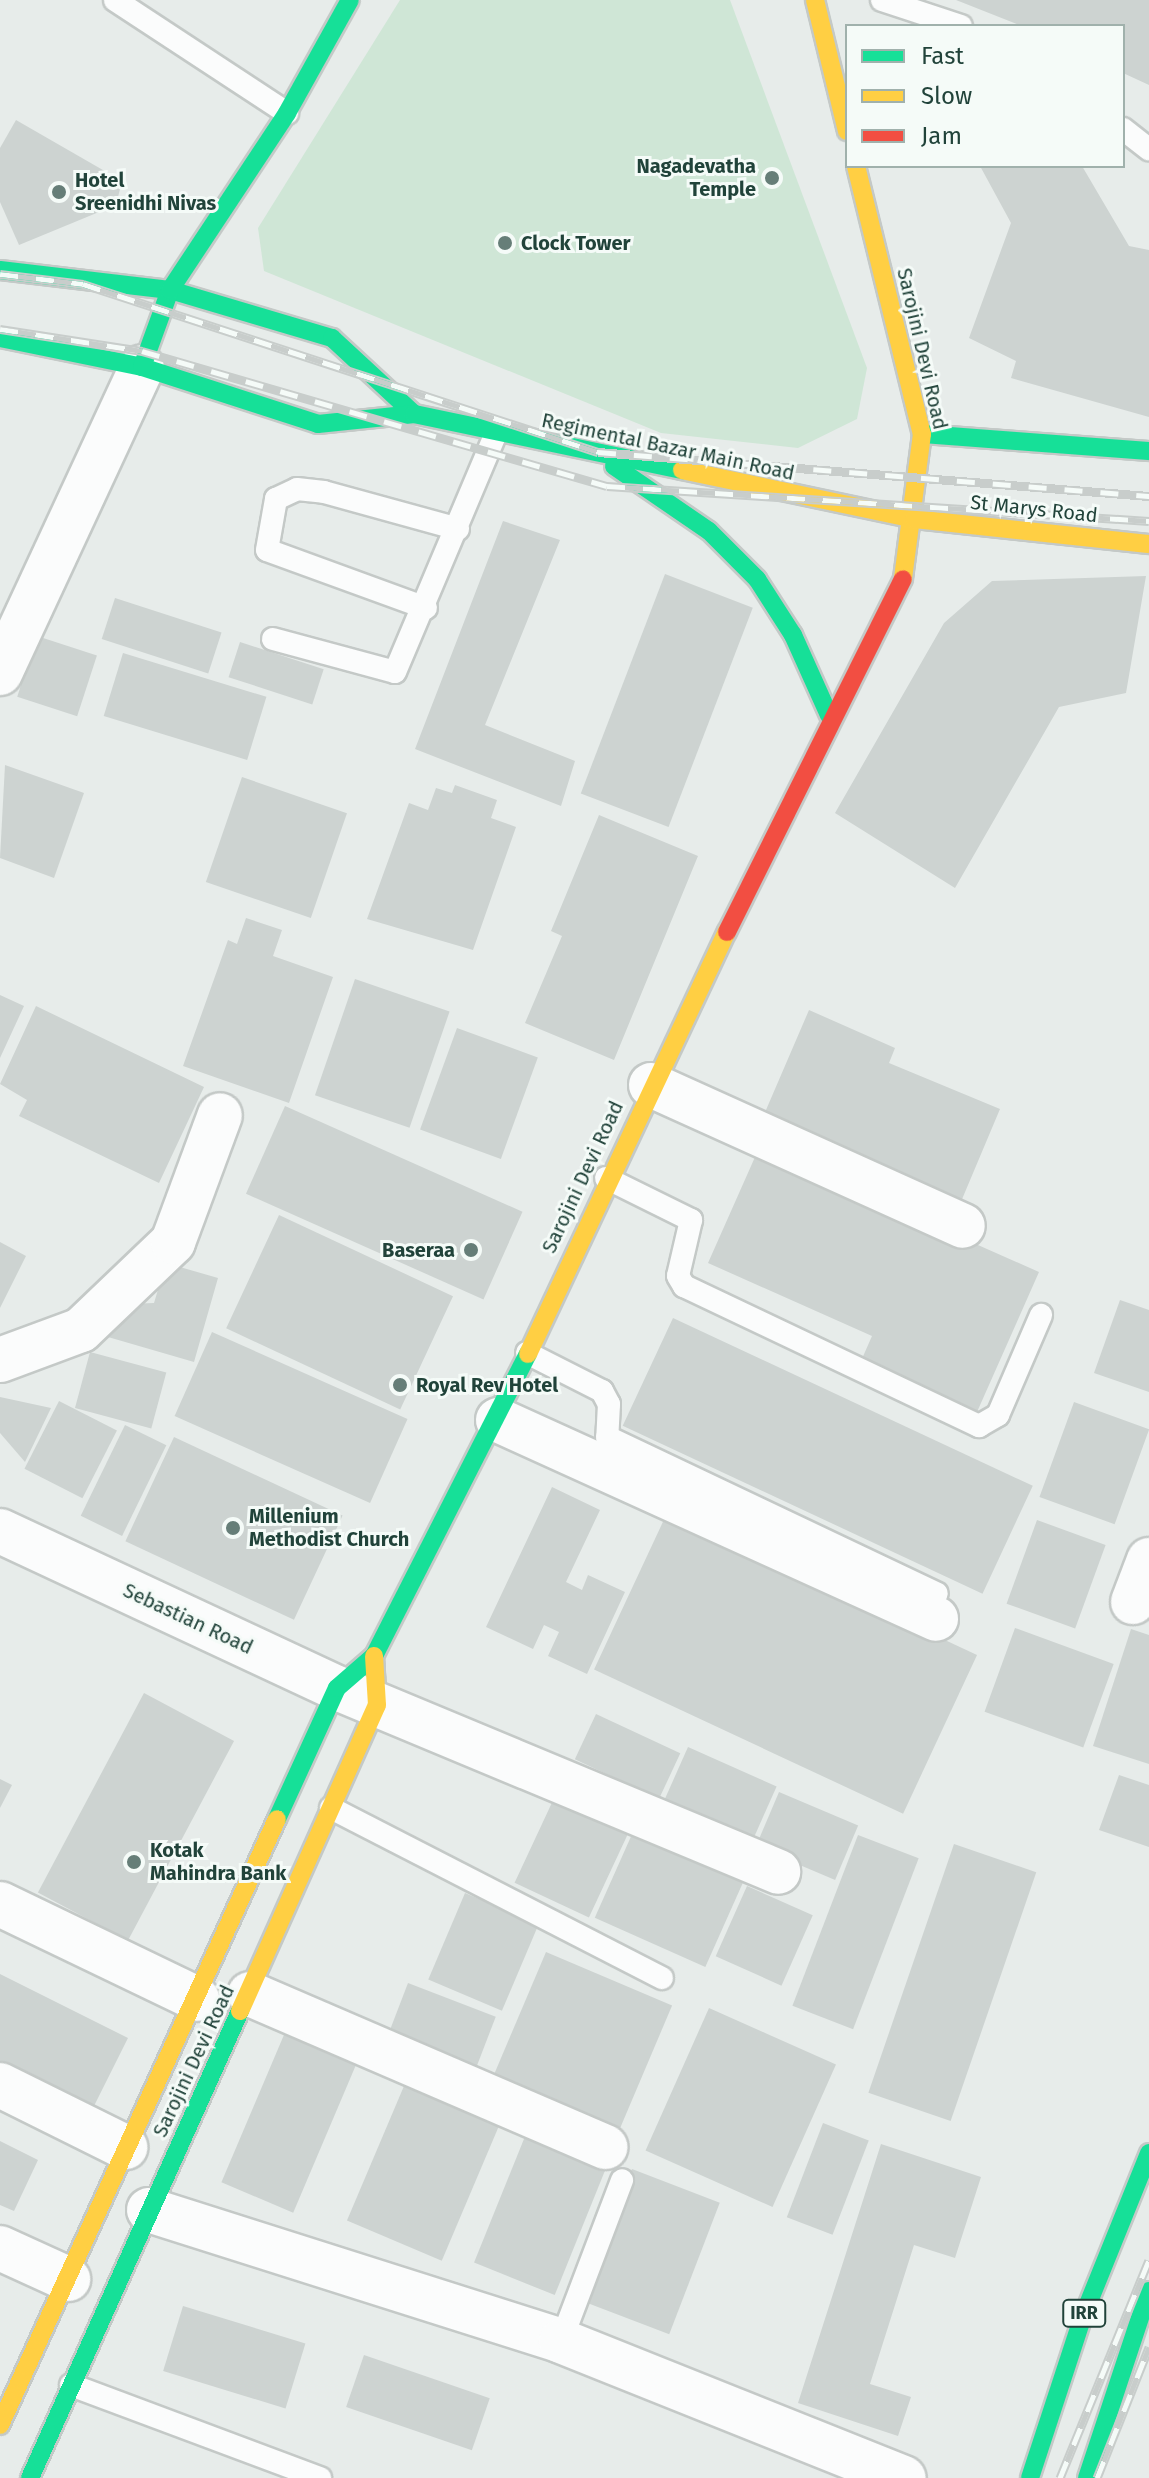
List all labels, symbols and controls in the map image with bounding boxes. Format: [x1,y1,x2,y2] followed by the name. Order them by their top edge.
[845,24,1125,168] legend
[921,42,964,70] text: Fast
[921,82,972,110] text: Slow
[921,122,962,150] text: Jam
[637,154,756,201] place label: Nagadevatha Temple
[75,168,216,215] place label: Hotel Sreenidhi Nivas
[763,169,781,187] marker: Nagadevatha Temple
[50,183,68,201] marker: Hotel Sreenidhi Nivas
[521,231,631,255] place label: Clock Tower
[496,234,514,252] marker: Clock Tower
[892,266,952,432] street label: Sarojini Devi Road
[539,408,797,486] street label: Regimental Bazar Main Road
[969,490,1099,528] street label: St Marys Road
[537,1097,629,1257] street label: Sarojini Devi Road
[382,1238,455,1262] place label: Baseraa
[462,1241,480,1259] marker: Baseraa
[416,1373,558,1397] place label: Royal Rev Hotel
[391,1376,409,1394] marker: Royal Rev Hotel
[249,1504,409,1551] place label: Millenium Methodist Church
[224,1519,242,1537] marker: Millenium Methodist Church
[119,1578,257,1660] street label: Sebastian Road
[150,1838,286,1885] place label: Kotak Mahindra Bank
[125,1853,143,1871] marker: Kotak Mahindra Bank
[148,1981,240,2141] street label: Sarojini Devi Road
[1062,2299,1106,2327] road number: IRR

